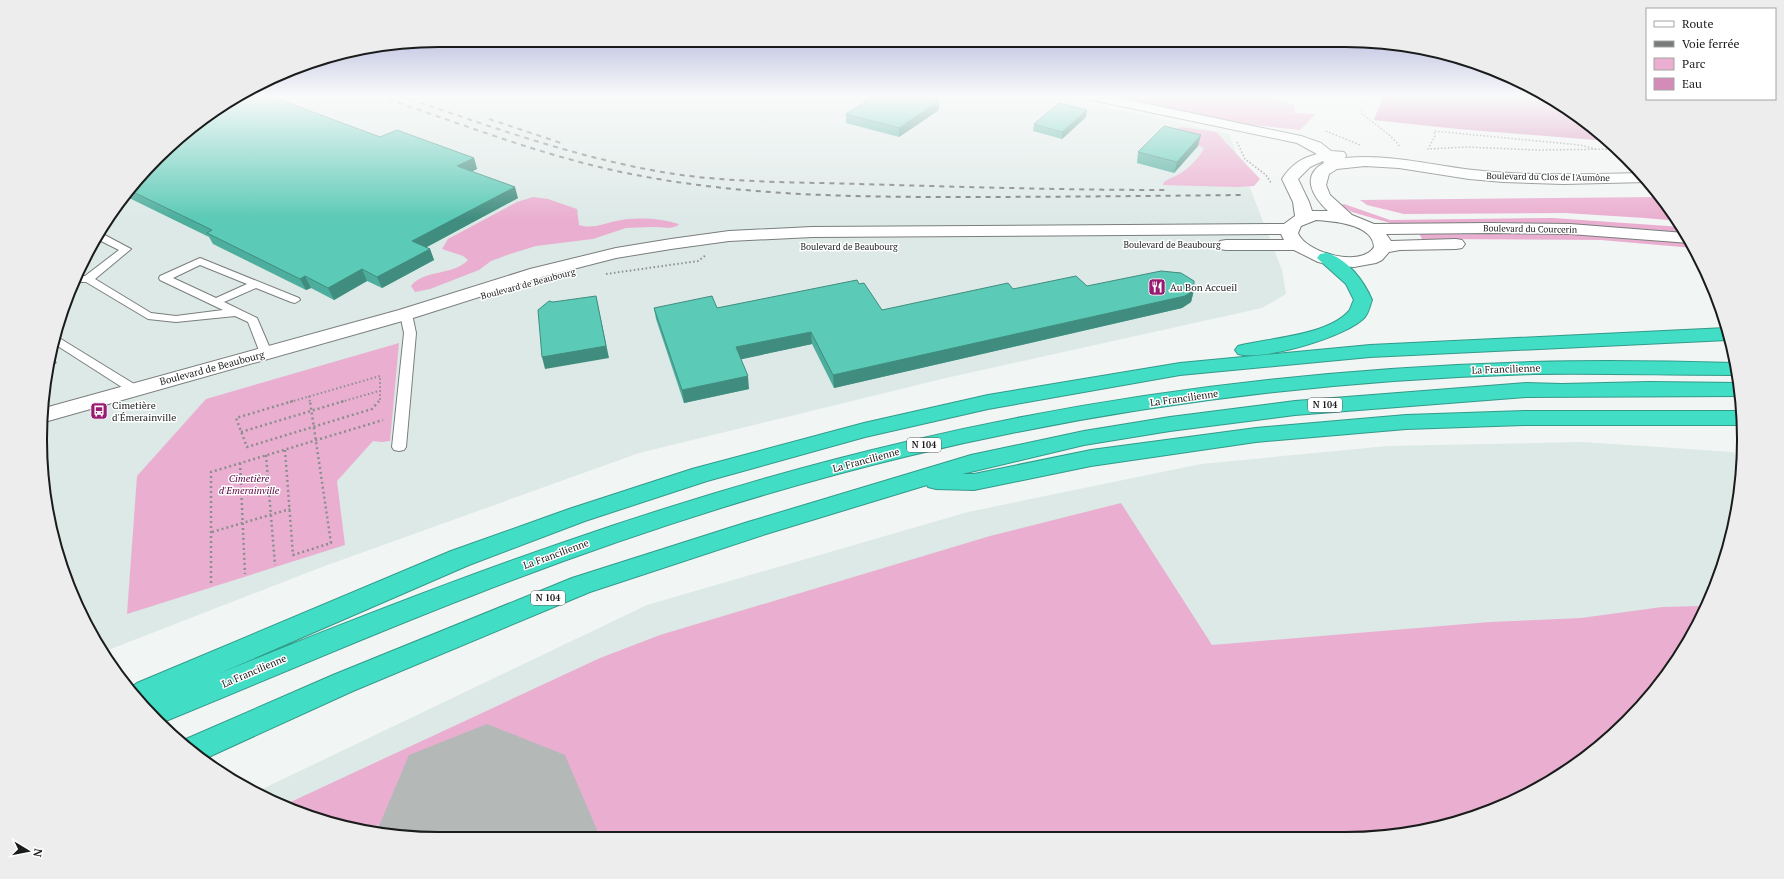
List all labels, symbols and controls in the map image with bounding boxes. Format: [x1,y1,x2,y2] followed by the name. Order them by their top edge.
[1646,8,1776,100] legend
[1682,16,1713,31] text: Route
[1682,36,1740,51] text: Voie ferrée
[1682,56,1706,71] text: Parc
[1682,76,1702,91] text: Eau
[1486,170,1610,184] street label: Boulevard du Clos de l'Aumône
[1483,222,1578,236] street label: Boulevard du Courcerin
[1123,239,1221,251] street label: Boulevard de Beaubourg
[800,241,898,253] street label: Boulevard de Beaubourg
[479,266,577,302] street label: Boulevard de Beaubourg
[1147,277,1167,297] restaurant icon: Au Bon Accueil
[1170,281,1237,294] place label: Au Bon Accueil
[158,348,267,388] street label: Boulevard de Beaubourg
[1471,361,1541,377] street label: La Francilienne
[1149,387,1219,409] street label: La Francilienne
[1308,398,1342,412] road number: N 104
[112,399,176,424] place label: Cimetière d'Émerainville
[89,401,109,421] bus stop icon: Cimetière d'Émerainville
[907,438,941,452] road number: N 104
[831,445,901,475] street label: La Francilienne
[219,472,280,497] park label: Cimetière d'Emerainville
[521,536,591,572] street label: La Francilienne
[531,591,565,605] road number: N 104
[220,652,288,690] street label: La Francilienne
[8,831,48,871] north arrow
[30,847,45,859] text: N

